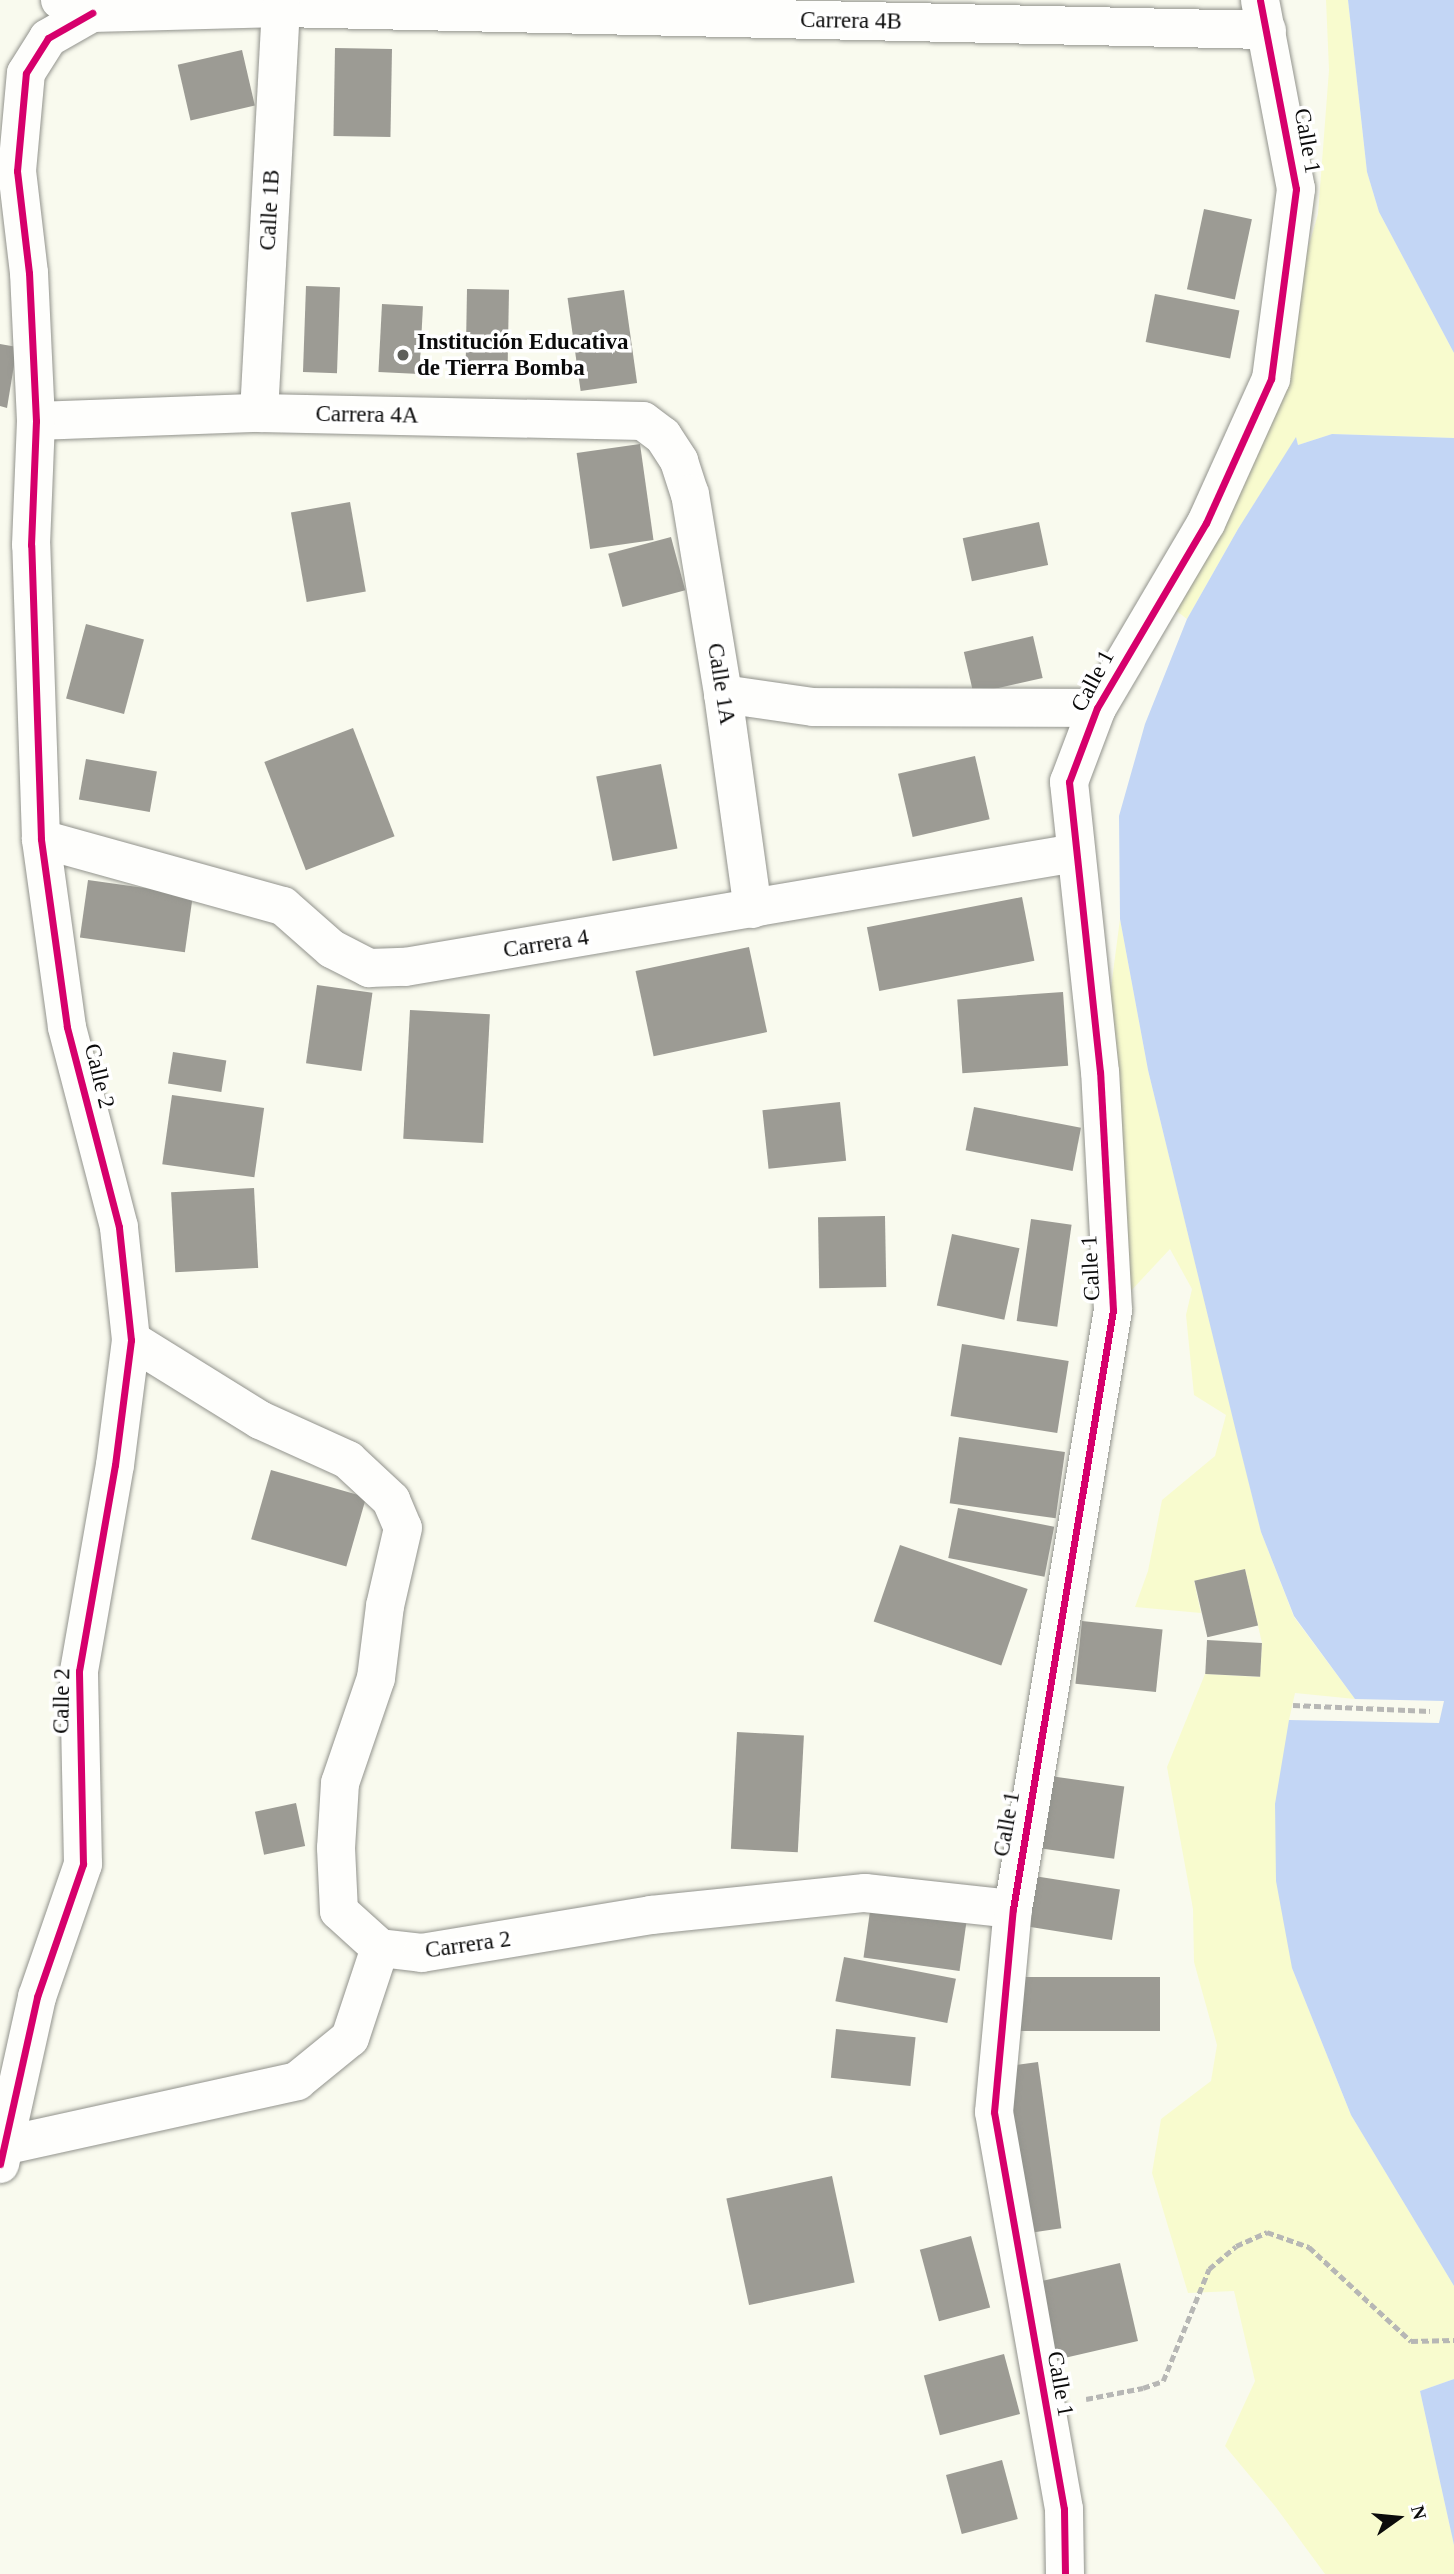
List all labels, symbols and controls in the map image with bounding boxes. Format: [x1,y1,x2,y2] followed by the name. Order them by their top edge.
[800,6,902,36] street label: Carrera 4B
[1288,106,1326,176] street label: Calle 1
[254,169,286,251] street label: Calle 1B
[417,328,629,382] place label: Institución Educativa de Tierra Bomba
[395,347,411,363] marker: Institución Educativa de Tierra Bomba
[315,400,419,430] street label: Carrera 4A
[701,641,741,727] street label: Calle 1A
[1065,645,1121,717] street label: Calle 1
[501,924,591,964] street label: Carrera 4
[78,1041,120,1111] street label: Calle 2
[1075,1234,1107,1302] street label: Calle 1
[48,1668,76,1734] street label: Calle 2
[988,1789,1026,1859] street label: Calle 1
[423,1925,513,1965] street label: Carrera 2
[1041,2349,1079,2419] street label: Calle 1
[1363,2483,1433,2553] north arrow
[1407,2503,1431,2522] text: N

